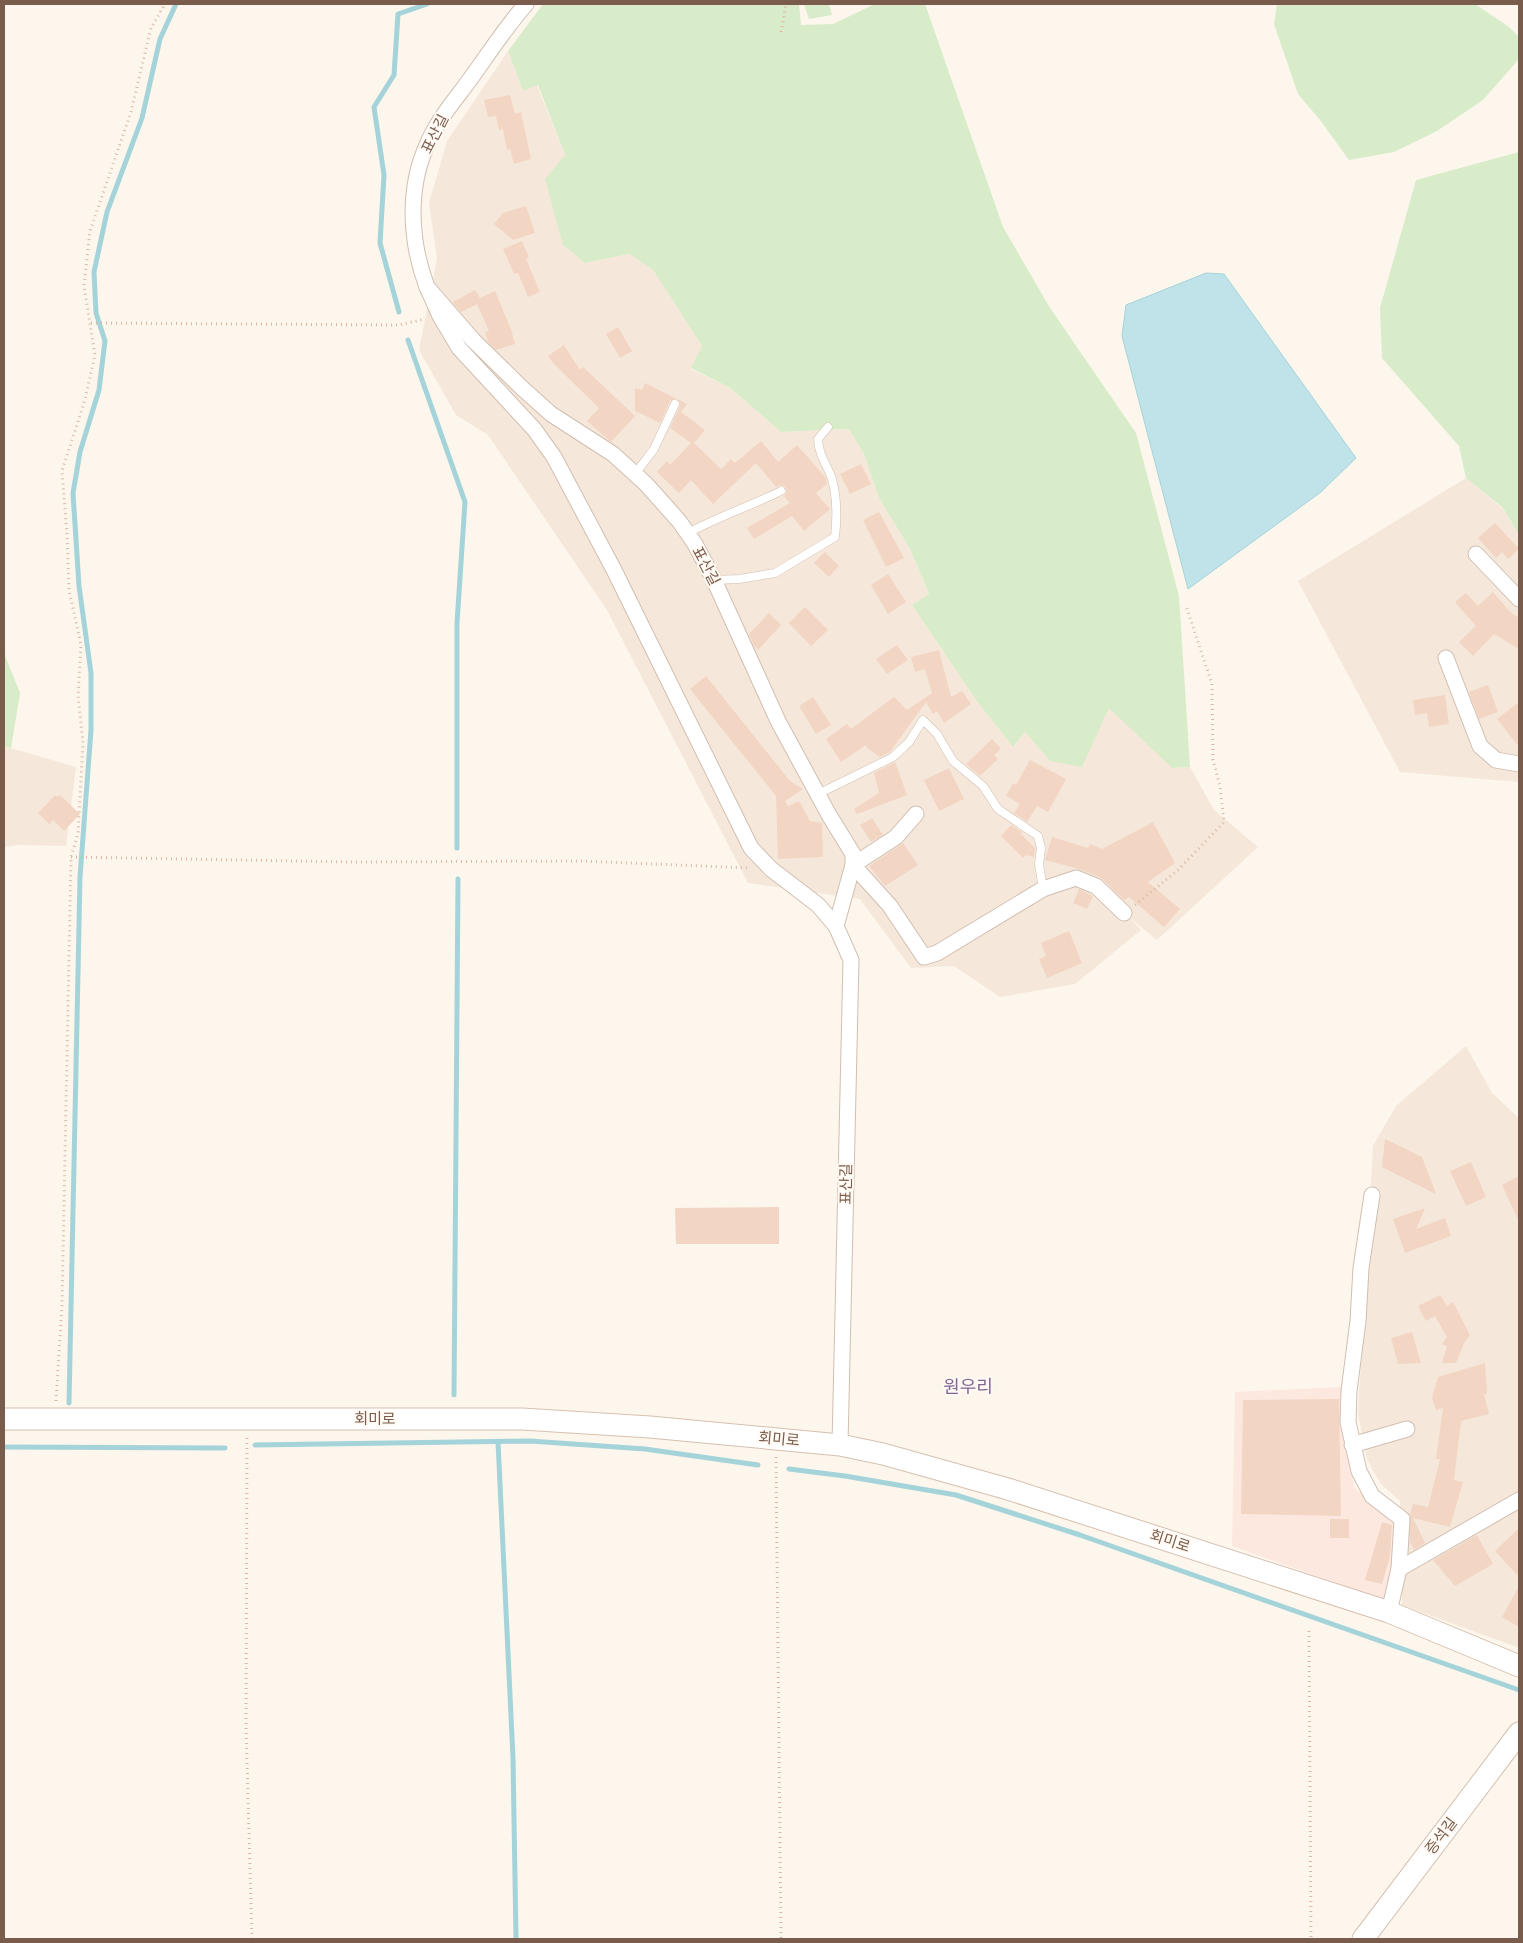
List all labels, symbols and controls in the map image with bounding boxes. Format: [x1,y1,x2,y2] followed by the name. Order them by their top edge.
[418,111,452,157] street label: 표산길
[688,543,724,589] street label: 표산길
[837,1163,855,1205] street label: 표산길
[943,1376,993,1397] district label: 원우리
[354,1410,396,1428] street label: 회미로
[758,1428,800,1450] street label: 회미로
[1148,1526,1192,1556] street label: 회미로
[1421,1814,1461,1858] street label: 증석길

